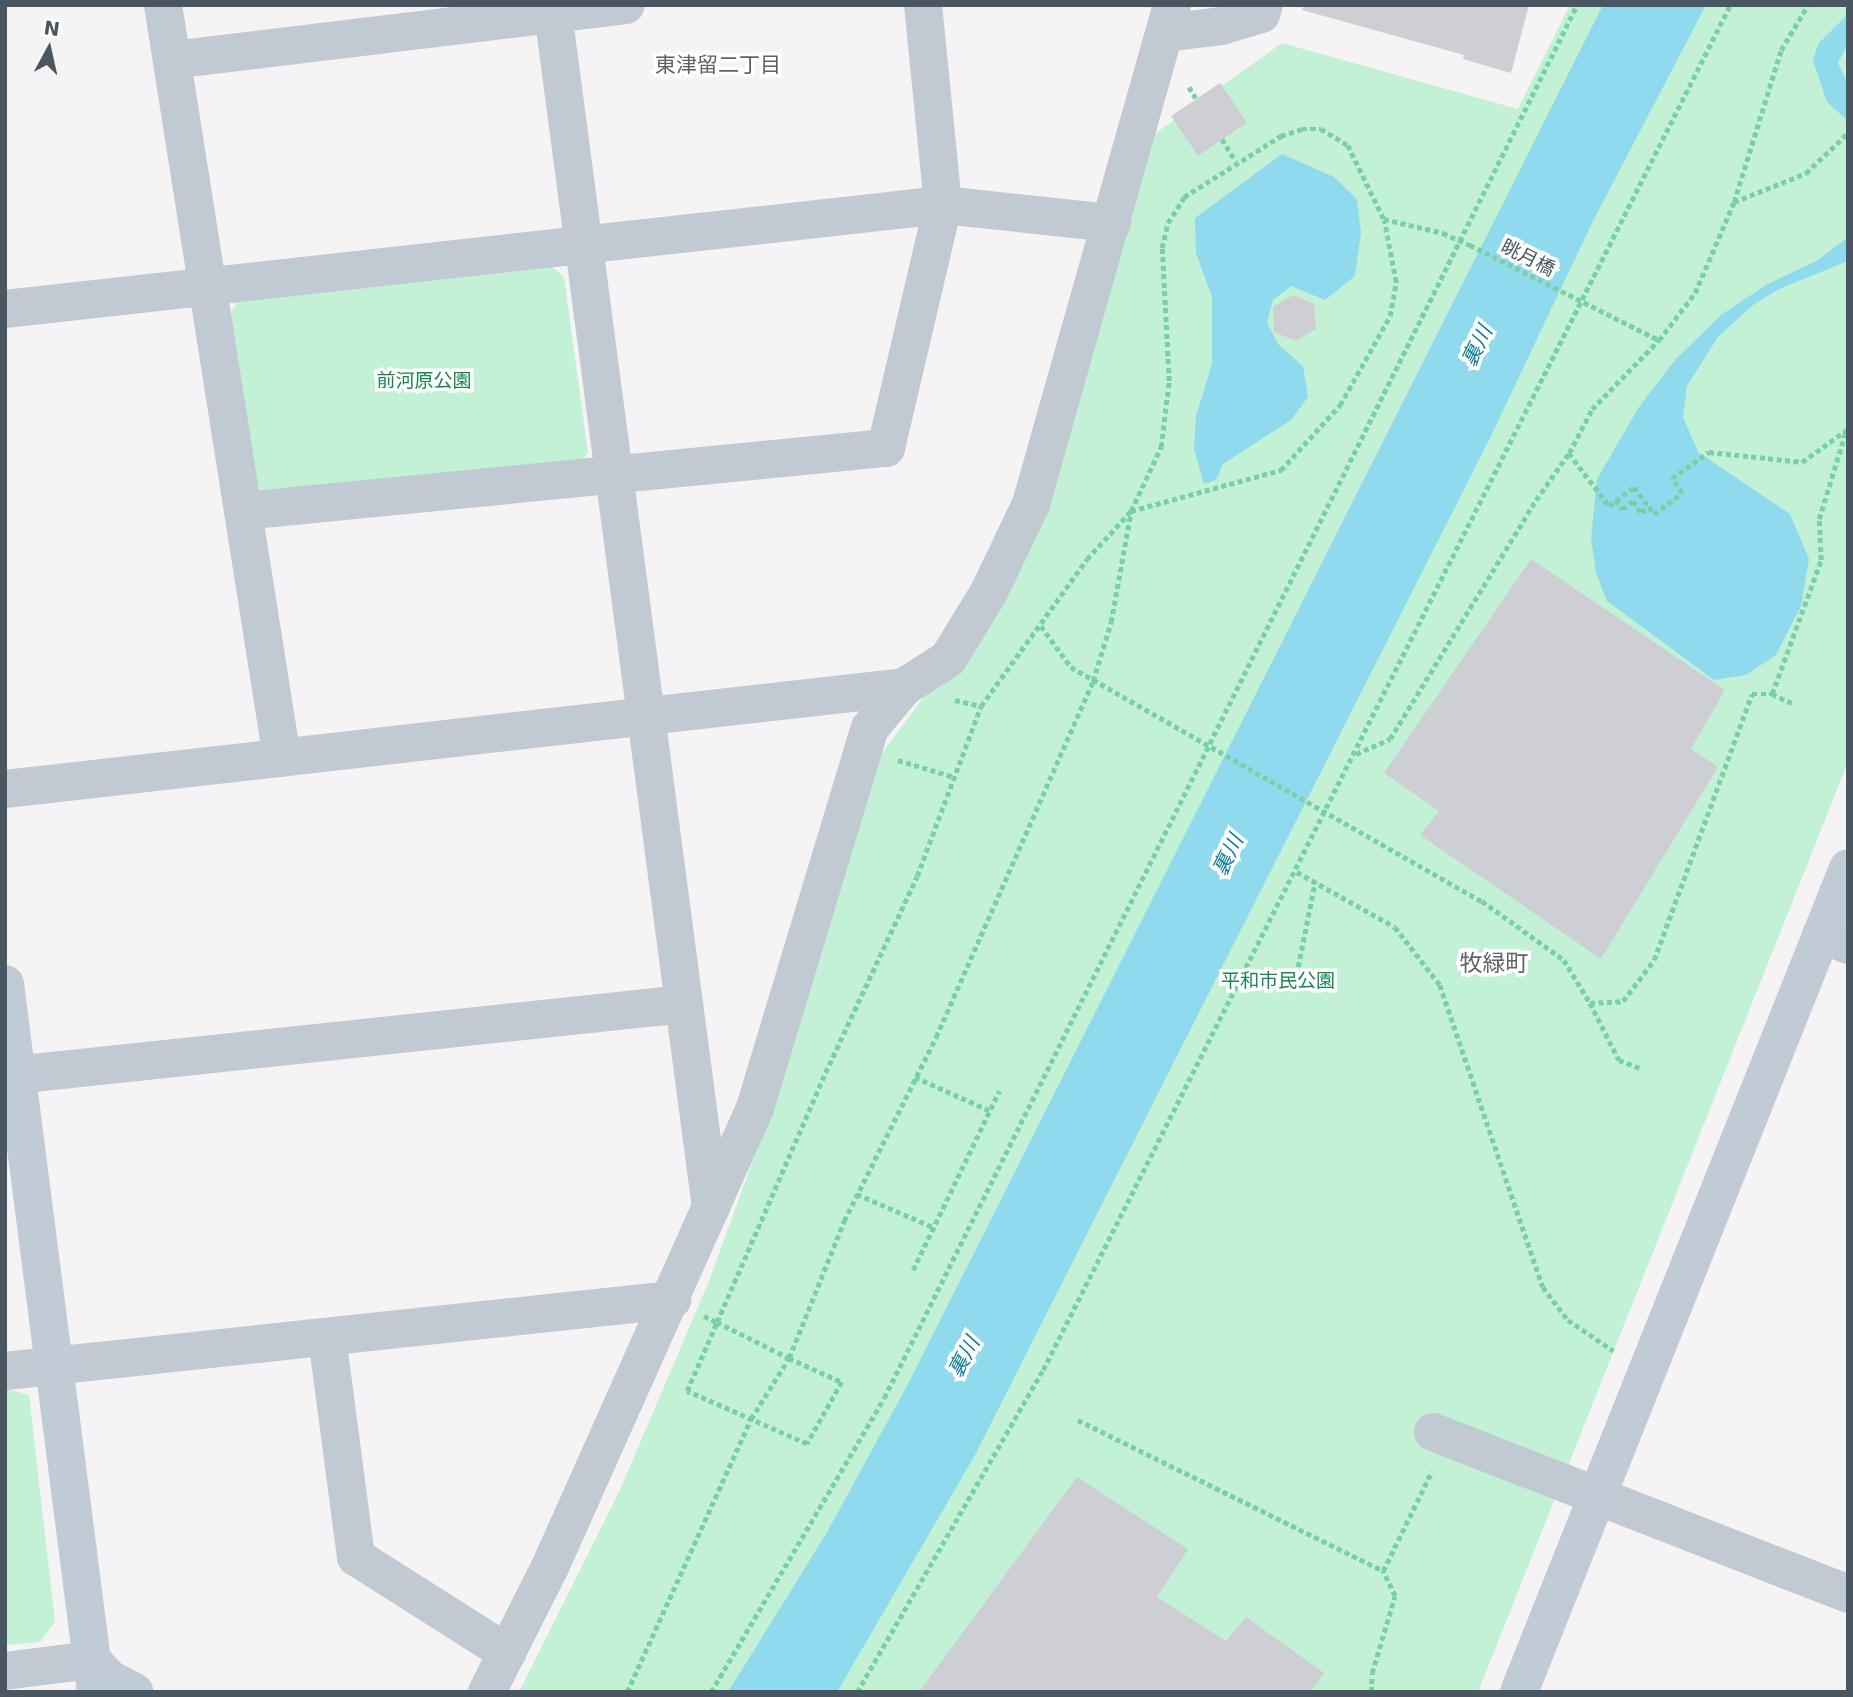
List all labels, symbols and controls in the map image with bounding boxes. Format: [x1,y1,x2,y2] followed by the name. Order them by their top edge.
[14,14,84,84] north arrow
[43,16,61,40] text: N
[655,52,781,78] district label: 東津留二丁目
[1497,235,1559,281] street label: 眺月橋
[1456,322,1498,370] water label: 裏川
[377,370,471,392] park label: 前河原公園
[1207,831,1249,879] water label: 裏川
[1460,949,1528,977] district label: 牧緑町
[1221,970,1335,992] park label: 平和市民公園
[943,1333,985,1381] water label: 裏川

